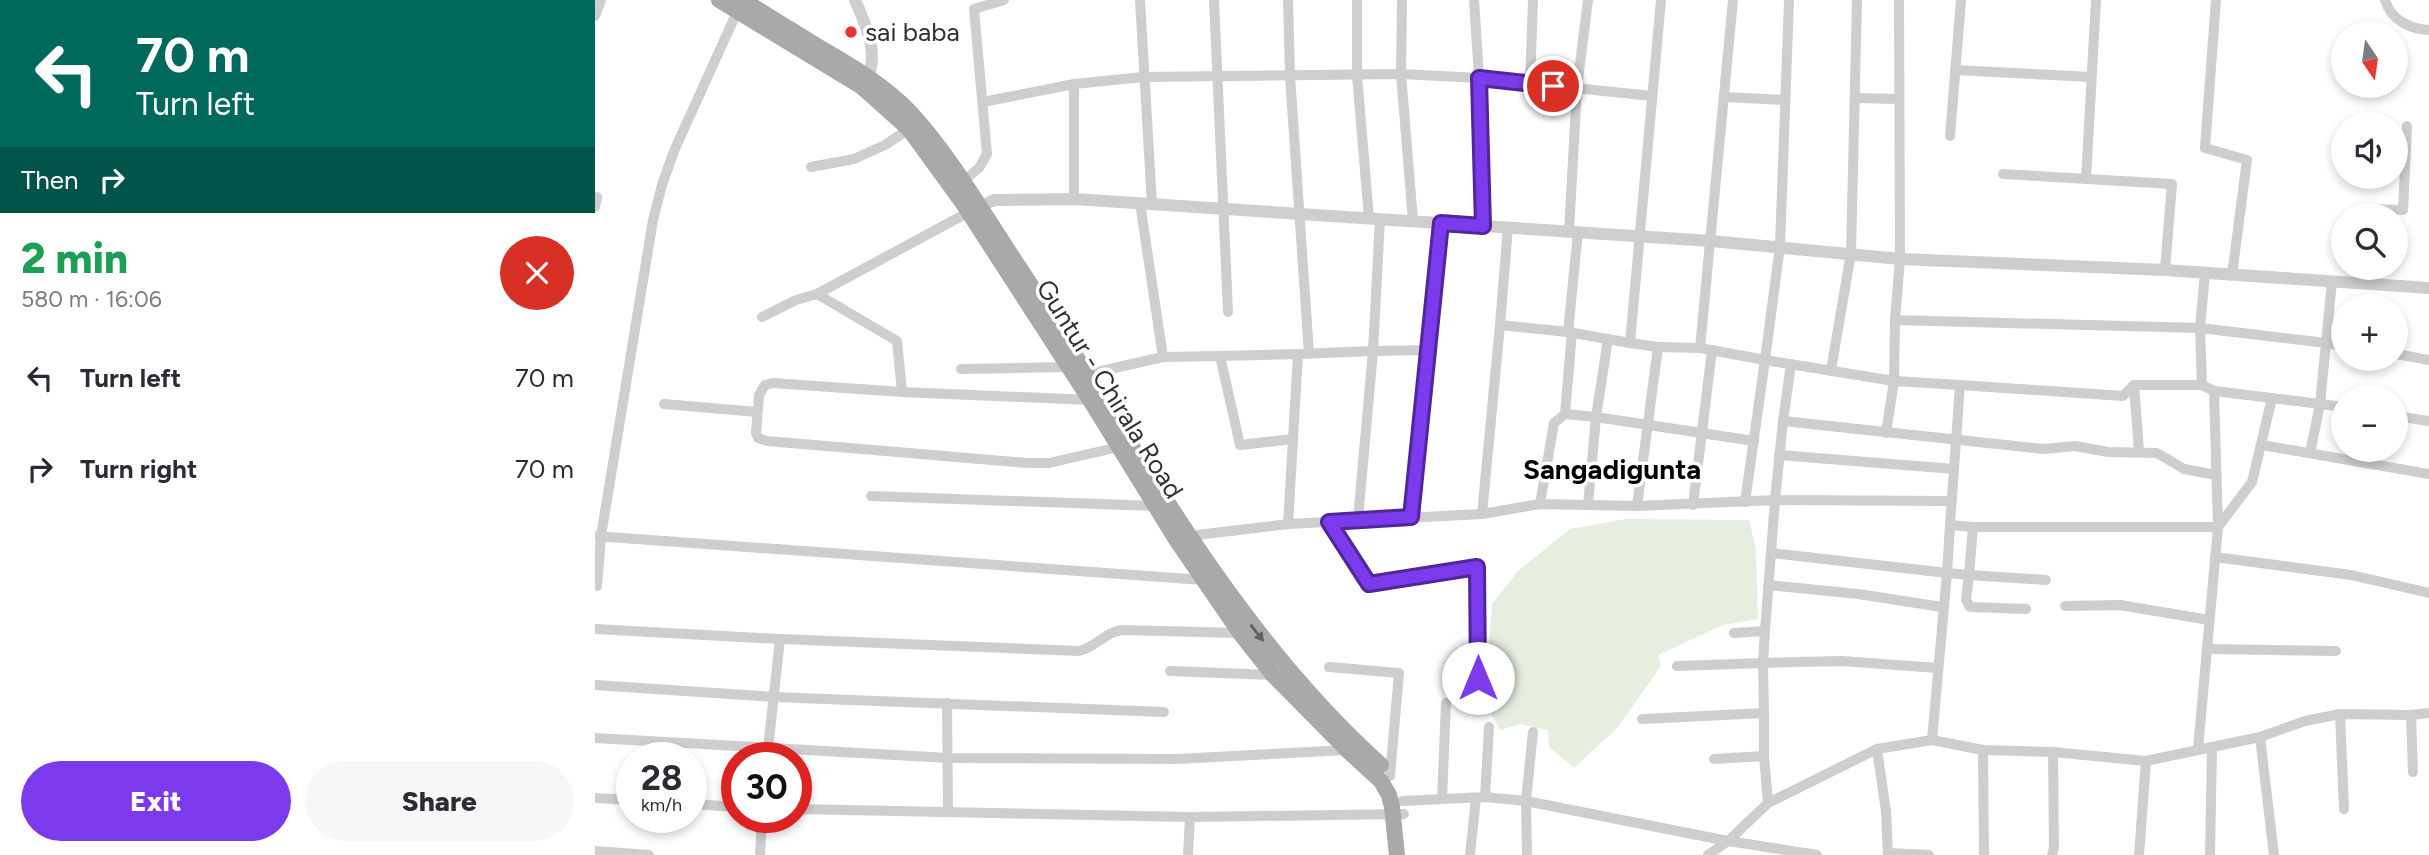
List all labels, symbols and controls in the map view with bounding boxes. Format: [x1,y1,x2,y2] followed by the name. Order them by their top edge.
[865,16,960,48] place label: sai baba
[2331,21,2408,98] north arrow
[2331,21,2408,462] map controls
[843,24,859,40] marker: sai baba
[136,25,249,84] text: 70 m
[21,28,112,119] icon: left
[1523,56,1583,116] pin
[1534,67,1572,105] icon: arrive
[136,85,255,123] text: Turn left
[2331,112,2408,189] button: sound
[93,161,131,199] icon: right
[21,164,79,196] text: Then
[2331,203,2408,280] button: search
[21,233,128,284] text: 2 min
[500,236,574,310] button: close
[1030,274,1190,504] street label: Guntur - Chirala Road
[21,285,162,313] text: 580 m · 16:06
[2331,294,2408,371] button: +
[21,359,59,397] icon: left
[80,362,181,394] text: Turn left
[515,362,574,394] text: 70 m
[2331,385,2408,462] button: −
[21,450,59,488] icon: right
[1523,452,1701,486] district label: Sangadigunta
[80,453,197,485] text: Turn right
[515,453,574,485] text: 70 m
[1250,623,1265,641] one-way arrow
[1441,641,1515,715] position arrow
[721,742,812,833] speed limit sign: 30
[641,757,682,799] text: 28
[21,761,291,841] button: Exit
[305,761,574,841] button: Share
[641,794,682,816] text: km/h

